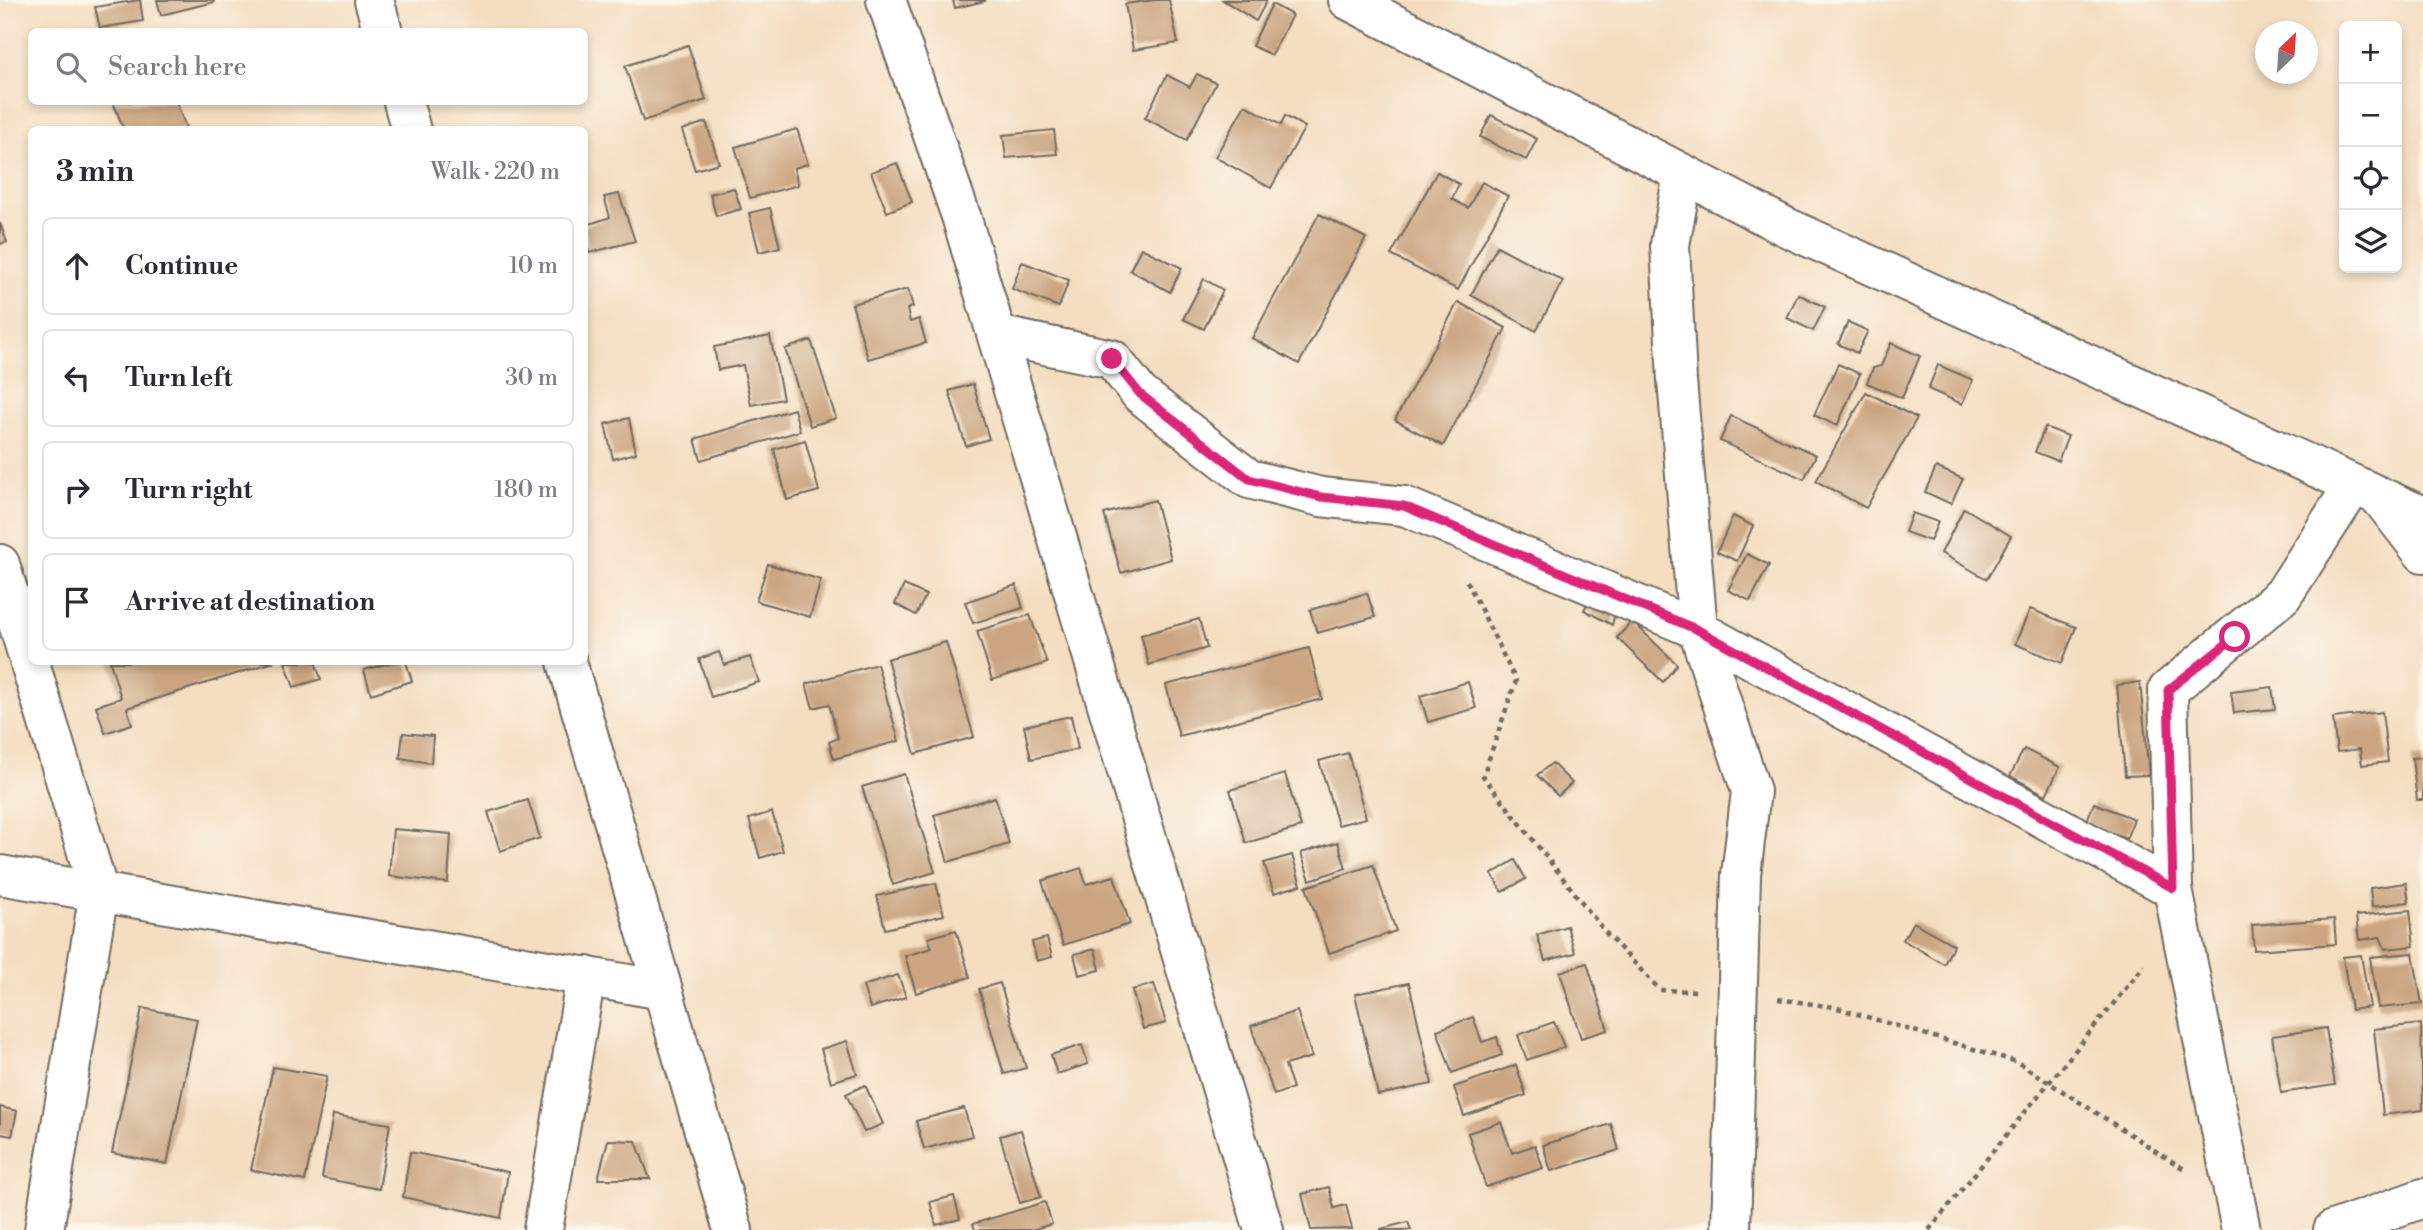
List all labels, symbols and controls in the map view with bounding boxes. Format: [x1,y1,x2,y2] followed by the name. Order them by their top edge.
[2255,21,2318,84] north arrow
[2339,21,2402,273] map controls
[2339,21,2402,84] button: +
[28,28,588,105] search box
[52,48,90,86] icon: search
[108,51,247,83] text: Search here
[2339,84,2402,147] button: −
[2339,147,2402,210] button: locate
[56,153,134,191] text: 3 min
[431,158,560,186] text: Walk · 220 m
[2339,210,2402,273] button: layers
[58,247,96,285] icon: ahead
[125,250,238,282] text: Continue
[509,252,558,280] text: 10 m
[1096,343,1127,374] route end
[58,359,96,397] icon: left
[125,362,233,394] text: Turn left
[505,364,558,392] text: 30 m
[58,471,96,509] icon: right
[125,474,253,506] text: Turn right
[494,476,558,504] text: 180 m
[58,583,96,621] icon: arrive
[125,586,375,618] text: Arrive at destination
[2219,621,2250,652] route start

